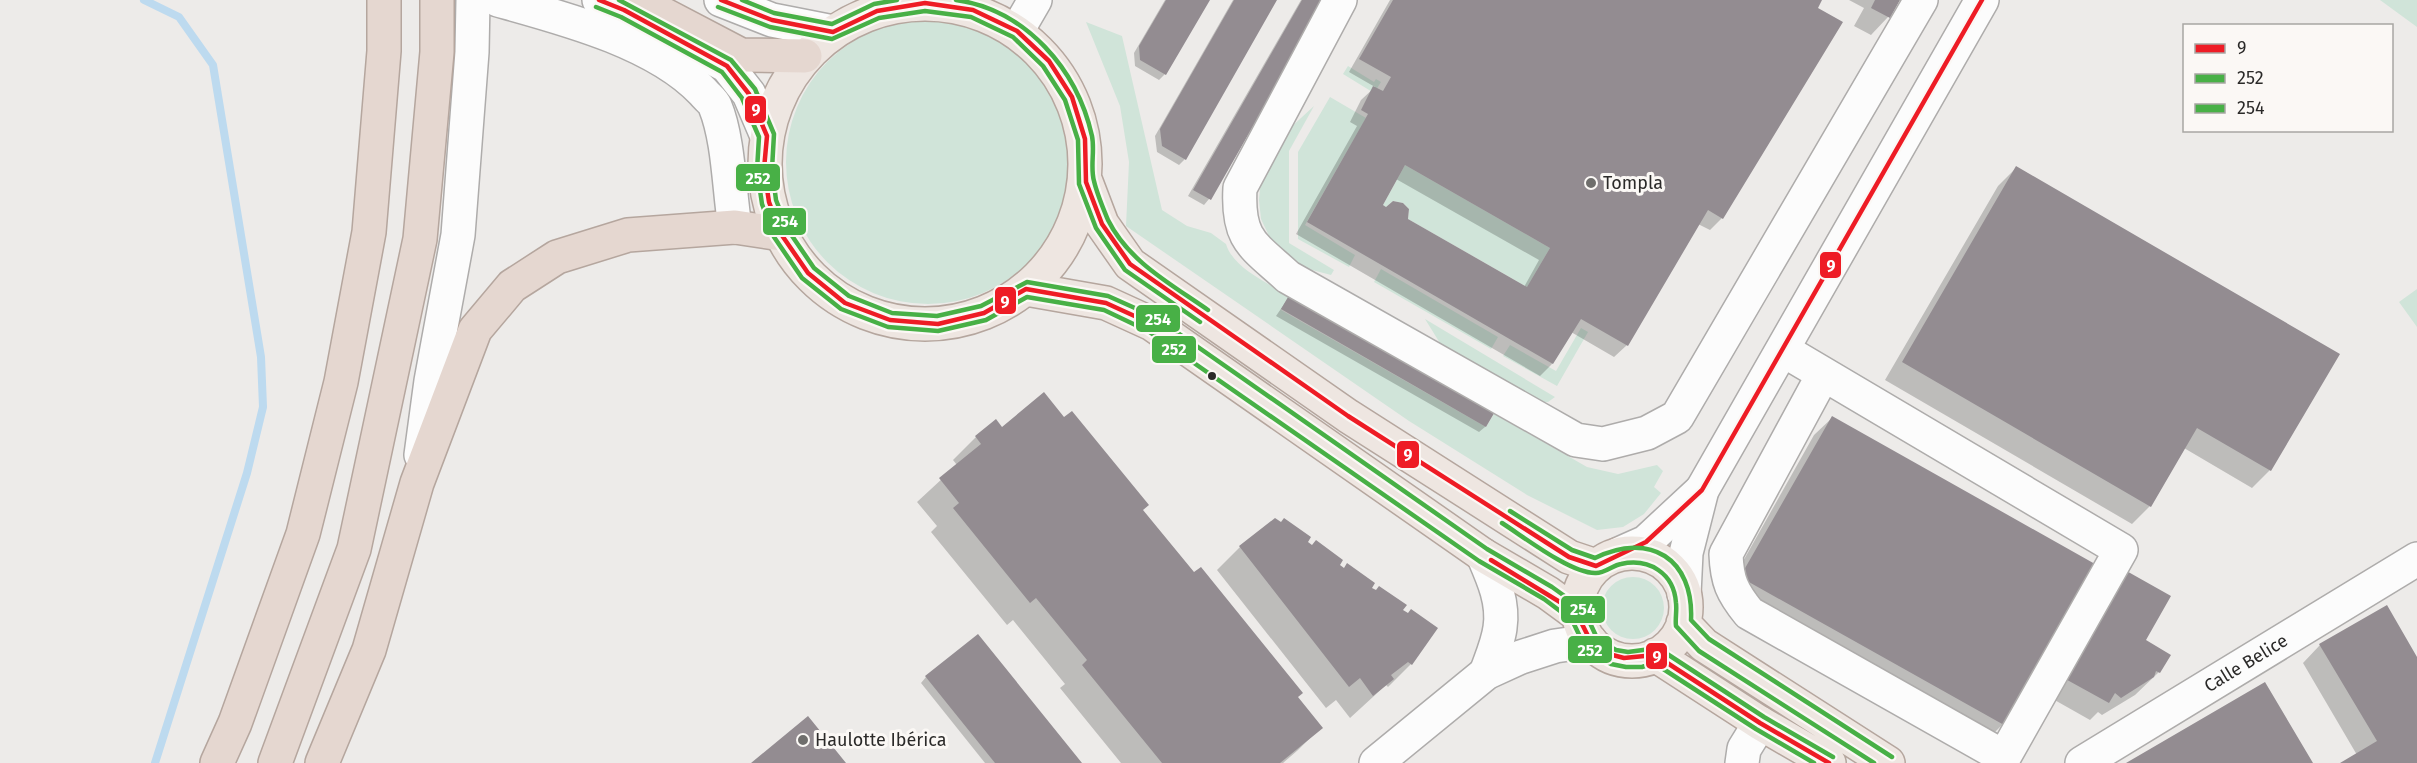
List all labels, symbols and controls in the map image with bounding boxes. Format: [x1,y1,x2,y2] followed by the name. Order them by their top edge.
[2183,24,2393,132] legend
[2237,37,2246,59] text: 9
[2237,67,2264,89] text: 252
[744,95,767,124] line badge: 9
[2237,97,2265,119] text: 254
[752,100,761,119] text: 9
[735,163,781,192] line badge: 252
[746,169,770,188] text: 252
[1603,172,1663,194] place label: Tompla
[1584,176,1598,190] marker: Tompla
[762,207,807,236] line badge: 254
[772,212,798,231] text: 254
[1819,251,1842,279] line badge: 9
[1827,256,1836,275] text: 9
[994,286,1017,315] line badge: 9
[1001,292,1010,311] text: 9
[1135,304,1181,333] line badge: 254
[1145,310,1171,329] text: 254
[1151,335,1197,364] line badge: 252
[1162,340,1186,359] text: 252
[1206,370,1218,382] unlabelled marker
[1396,440,1420,469] line badge: 9
[1404,445,1413,464] text: 9
[1560,595,1606,624] line badge: 254
[1570,600,1596,619] text: 254
[2200,629,2292,697] street label: Calle Belice
[1567,635,1613,664] line badge: 252
[1578,641,1602,660] text: 252
[1645,642,1668,670] line badge: 9
[1653,647,1662,666] text: 9
[815,729,947,751] place label: Haulotte Ibérica
[796,733,810,747] marker: Haulotte Ibérica

